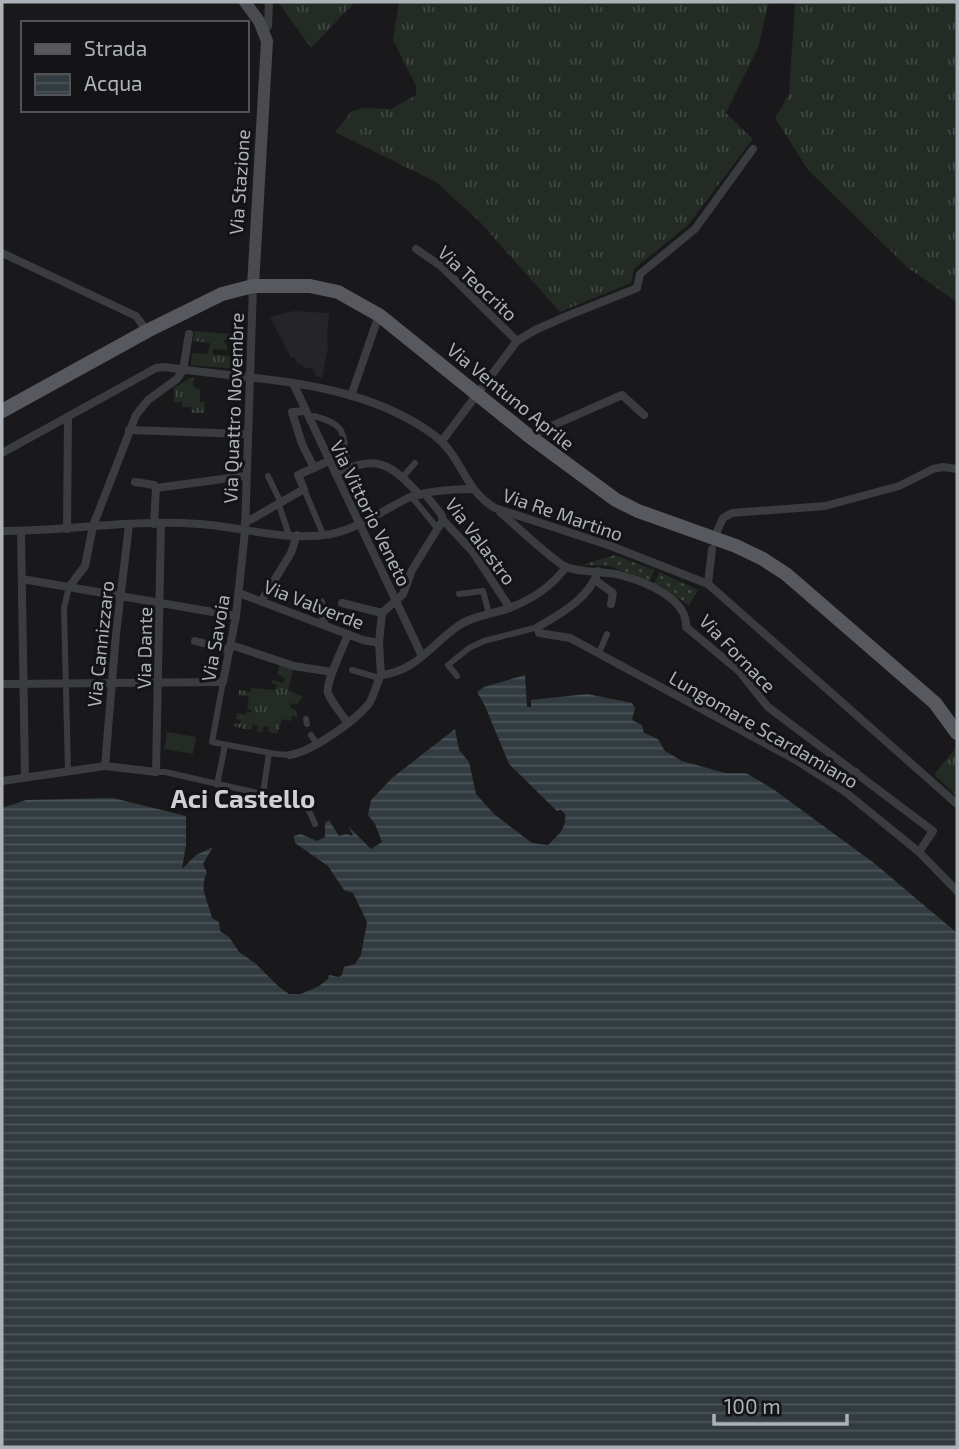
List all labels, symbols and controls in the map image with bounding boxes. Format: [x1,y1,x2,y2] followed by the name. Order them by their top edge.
[21,21,248,112] legend
[84,35,147,60] text: Strada
[84,70,143,95] text: Acqua
[224,129,254,235] street label: Via Stazione
[434,240,522,326] street label: Via Teocrito
[218,312,248,504] street label: Via Quattro Novembre
[443,338,579,454] street label: Via Ventuno Aprile
[326,436,416,590] street label: Via Vittorio Veneto
[500,483,626,545] street label: Via Re Martino
[441,493,521,589] street label: Via Valastro
[260,574,368,634] street label: Via Valverde
[82,580,118,708] street label: Via Cannizzaro
[196,593,234,683] street label: Via Savoia
[132,607,156,689] street label: Via Dante
[695,609,781,697] street label: Via Fornace
[665,665,863,793] street label: Lungomare Scardamiano
[171,782,315,813] district label: Aci Castello
[714,1382,847,1426] scale bar
[724,1393,781,1418] text: 100 m

